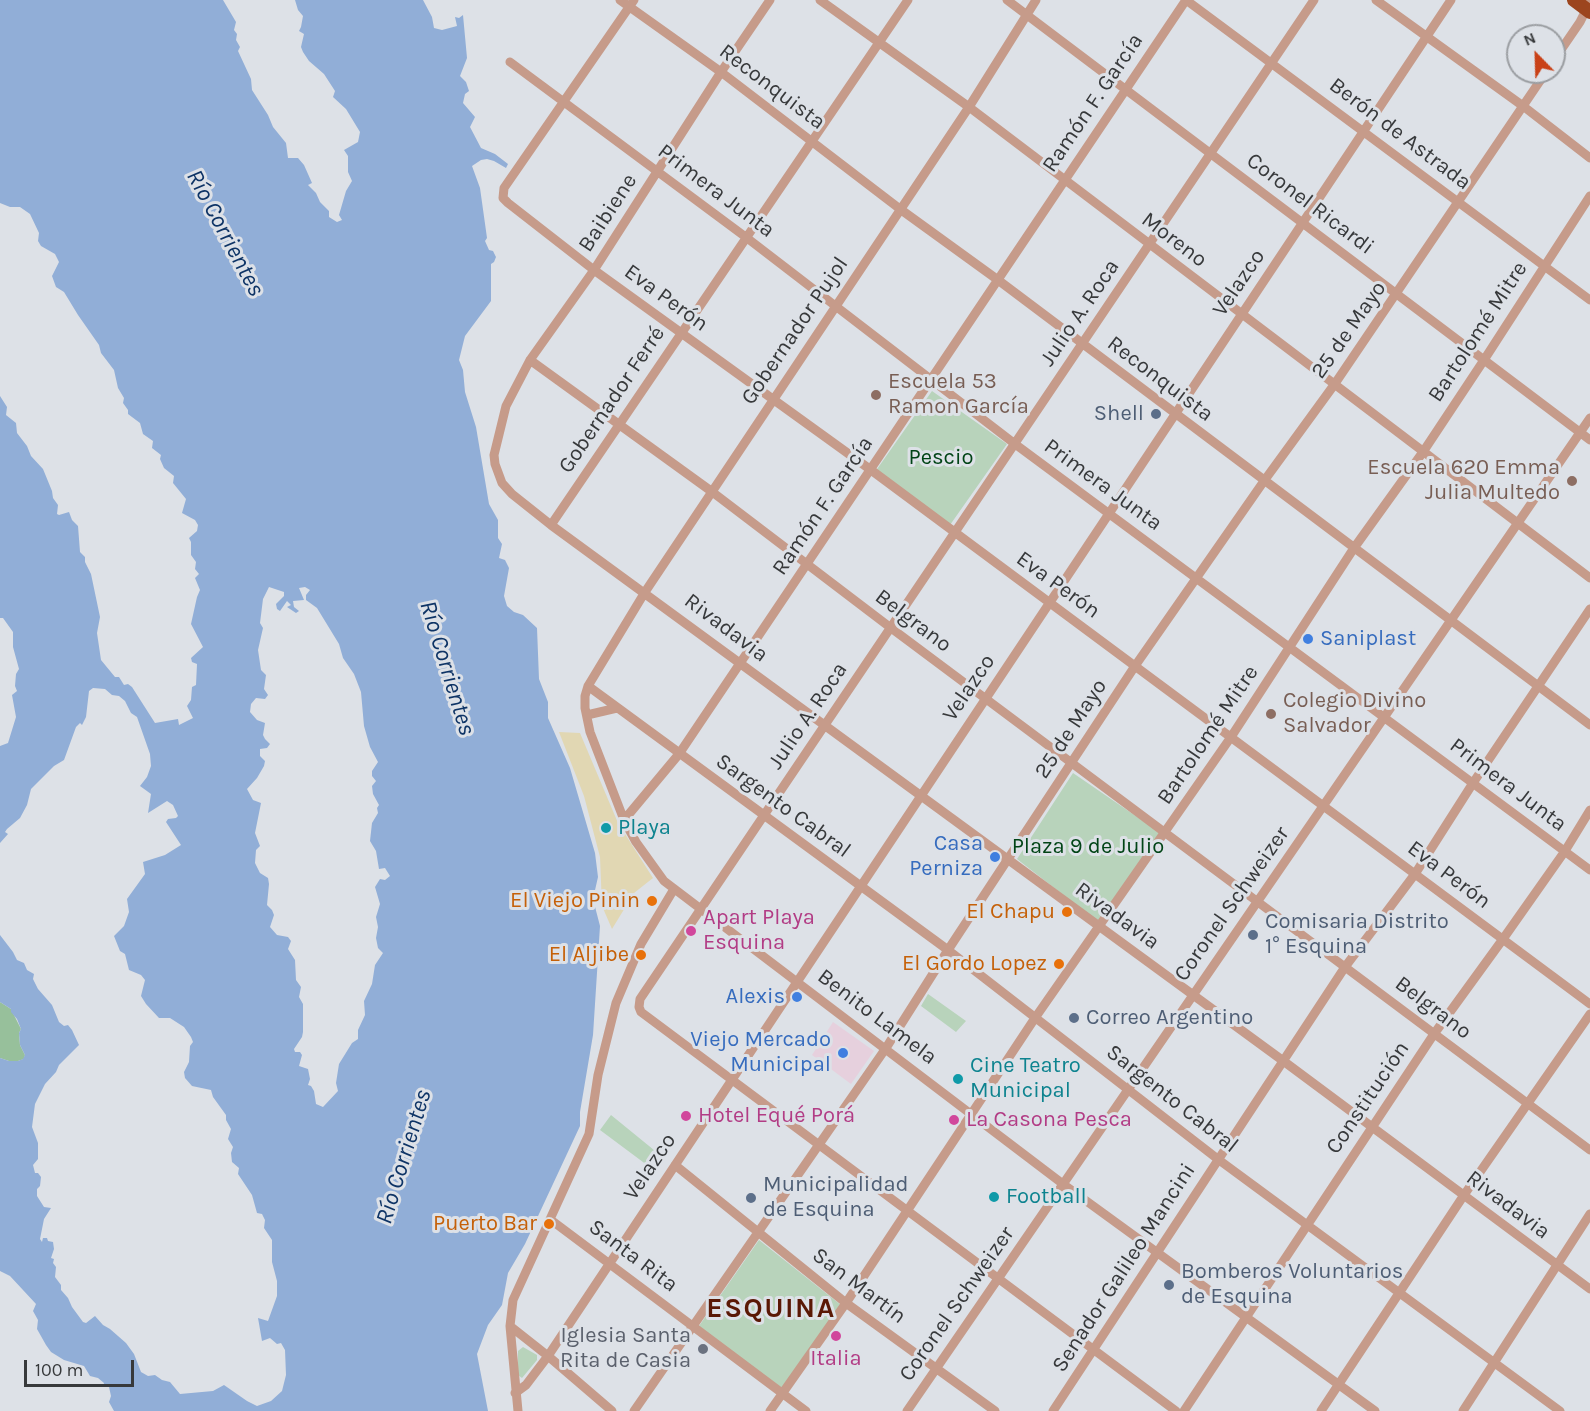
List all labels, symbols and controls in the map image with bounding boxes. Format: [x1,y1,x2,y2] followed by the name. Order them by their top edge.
[1506,24,1566,84] north arrow
[1521,28,1539,50] text: N
[1037,29,1149,177] street label: Ramón F. García
[714,39,830,135] street label: Reconquista
[1324,72,1476,196] street label: Berón de Astrada
[652,138,780,244] street label: Primera Junta
[1241,148,1379,260] street label: Coronel Ricardi
[180,165,270,301] water label: Río Corrientes
[573,169,643,257] street label: Baibiene
[1136,207,1212,273] street label: Moreno
[1207,245,1271,321] street label: Velazco
[736,252,854,410] street label: Gobernador Pujol
[1035,255,1125,371] street label: Julio A. Roca
[1423,257,1533,407] street label: Bartolomé Mitre
[619,259,713,337] street label: Eva Perón
[1306,276,1392,384] street label: 25 de Mayo
[553,322,671,478] street label: Gobernador Ferré
[1102,331,1218,427] street label: Reconquista
[888,369,1029,420] place label: Escuela 53 Ramon García
[869,388,883,402] marker: Escuela 53 Ramon García
[1094,401,1144,427] place label: Shell
[1149,407,1163,421] marker: Shell
[767,432,879,580] street label: Ramón F. García
[1039,433,1167,537] street label: Primera Junta
[909,445,973,471] park label: Pescio
[1367,455,1560,506] place label: Escuela 620 Emma Julia Multedo
[1565,474,1579,488] marker: Escuela 620 Emma Julia Multedo
[1011,546,1105,624] street label: Eva Perón
[870,584,956,658] street label: Belgrano
[679,588,773,668] street label: Rivadavia
[413,597,481,739] water label: Río Corrientes
[1320,626,1416,652] place label: Saniplast
[1301,632,1315,646] marker: Saniplast
[937,650,1001,726] street label: Velazco
[763,658,853,774] street label: Julio A. Roca
[1152,660,1264,810] street label: Bartolomé Mitre
[1029,674,1113,784] street label: 25 de Mayo
[1283,688,1426,740] place label: Colegio Divino Salvador
[1264,707,1278,721] marker: Colegio Divino Salvador
[1444,732,1572,838] street label: Primera Junta
[710,748,856,864] street label: Sargento Cabral
[618,815,671,841] place label: Playa
[599,821,613,835] marker: Playa
[1169,822,1295,986] street label: Coronel Schweizer
[909,831,983,882] place label: Casa Perniza
[1012,834,1164,860] park label: Plaza 9 de Julio
[1402,835,1496,915] street label: Eva Perón
[988,850,1002,864] marker: Casa Perniza
[1070,877,1164,955] street label: Rivadavia
[510,888,640,914] place label: El Viejo Pinin
[645,894,659,908] marker: El Viejo Pinin
[966,899,1055,925] place label: El Chapu
[703,905,815,956] place label: Apart Playa Esquina
[1060,905,1074,919] marker: El Chapu
[1265,909,1449,960] place label: Comisaria Distrito 1° Esquina
[684,924,698,938] marker: Apart Playa Esquina
[1246,928,1260,942] marker: Comisaria Distrito 1° Esquina
[549,942,629,968] place label: El Aljibe
[634,948,648,962] marker: El Aljibe
[902,951,1047,977] place label: El Gordo Lopez
[1052,957,1066,971] marker: El Gordo Lopez
[812,963,942,1071] street label: Benito Lamela
[1390,971,1476,1045] street label: Belgrano
[726,984,785,1010] place label: Alexis
[790,990,804,1004] marker: Alexis
[1086,1005,1253,1031] place label: Correo Argentino
[1067,1011,1081,1025] marker: Correo Argentino
[690,1027,831,1078] place label: Viejo Mercado Municipal
[1321,1037,1415,1159] street label: Constitución
[1101,1039,1243,1159] street label: Sargento Cabral
[836,1046,850,1060] marker: Viejo Mercado Municipal
[970,1053,1081,1104] place label: Cine Teatro Municipal
[951,1072,965,1086] marker: Cine Teatro Municipal
[370,1086,438,1228] water label: Río Corrientes
[698,1103,855,1129] place label: Hotel Equé Porá
[966,1107,1132,1133] place label: La Casona Pesca
[679,1109,693,1123] marker: Hotel Equé Porá
[947,1113,961,1127] marker: La Casona Pesca
[618,1129,682,1205] street label: Velazco
[1047,1159,1201,1377] street label: Senador Galileo Mancini
[1461,1165,1555,1245] street label: Rivadavia
[763,1172,909,1224] place label: Municipalidad de Esquina
[1006,1184,1087,1210] place label: Football
[987,1190,1001,1204] marker: Football
[744,1191,758,1205] marker: Municipalidad de Esquina
[433,1211,537,1237] place label: Puerto Bar
[583,1214,683,1298] street label: Santa Rita
[542,1217,556,1231] marker: Puerto Bar
[894,1222,1020,1386] street label: Coronel Schweizer
[807,1242,911,1330] street label: San Martín
[1181,1259,1403,1310] place label: Bomberos Voluntarios de Esquina
[1162,1278,1176,1292] marker: Bomberos Voluntarios de Esquina
[706,1292,836,1326] district label: ESQUINA
[560,1323,691,1374] place label: Iglesia Santa Rita de Casia
[829,1329,843,1343] marker: Italia
[696,1342,710,1356] marker: Iglesia Santa Rita de Casia
[810,1346,862,1372] place label: Italia
[27,1348,136,1386] scale bar
[35,1359,83,1381] text: 100 m

